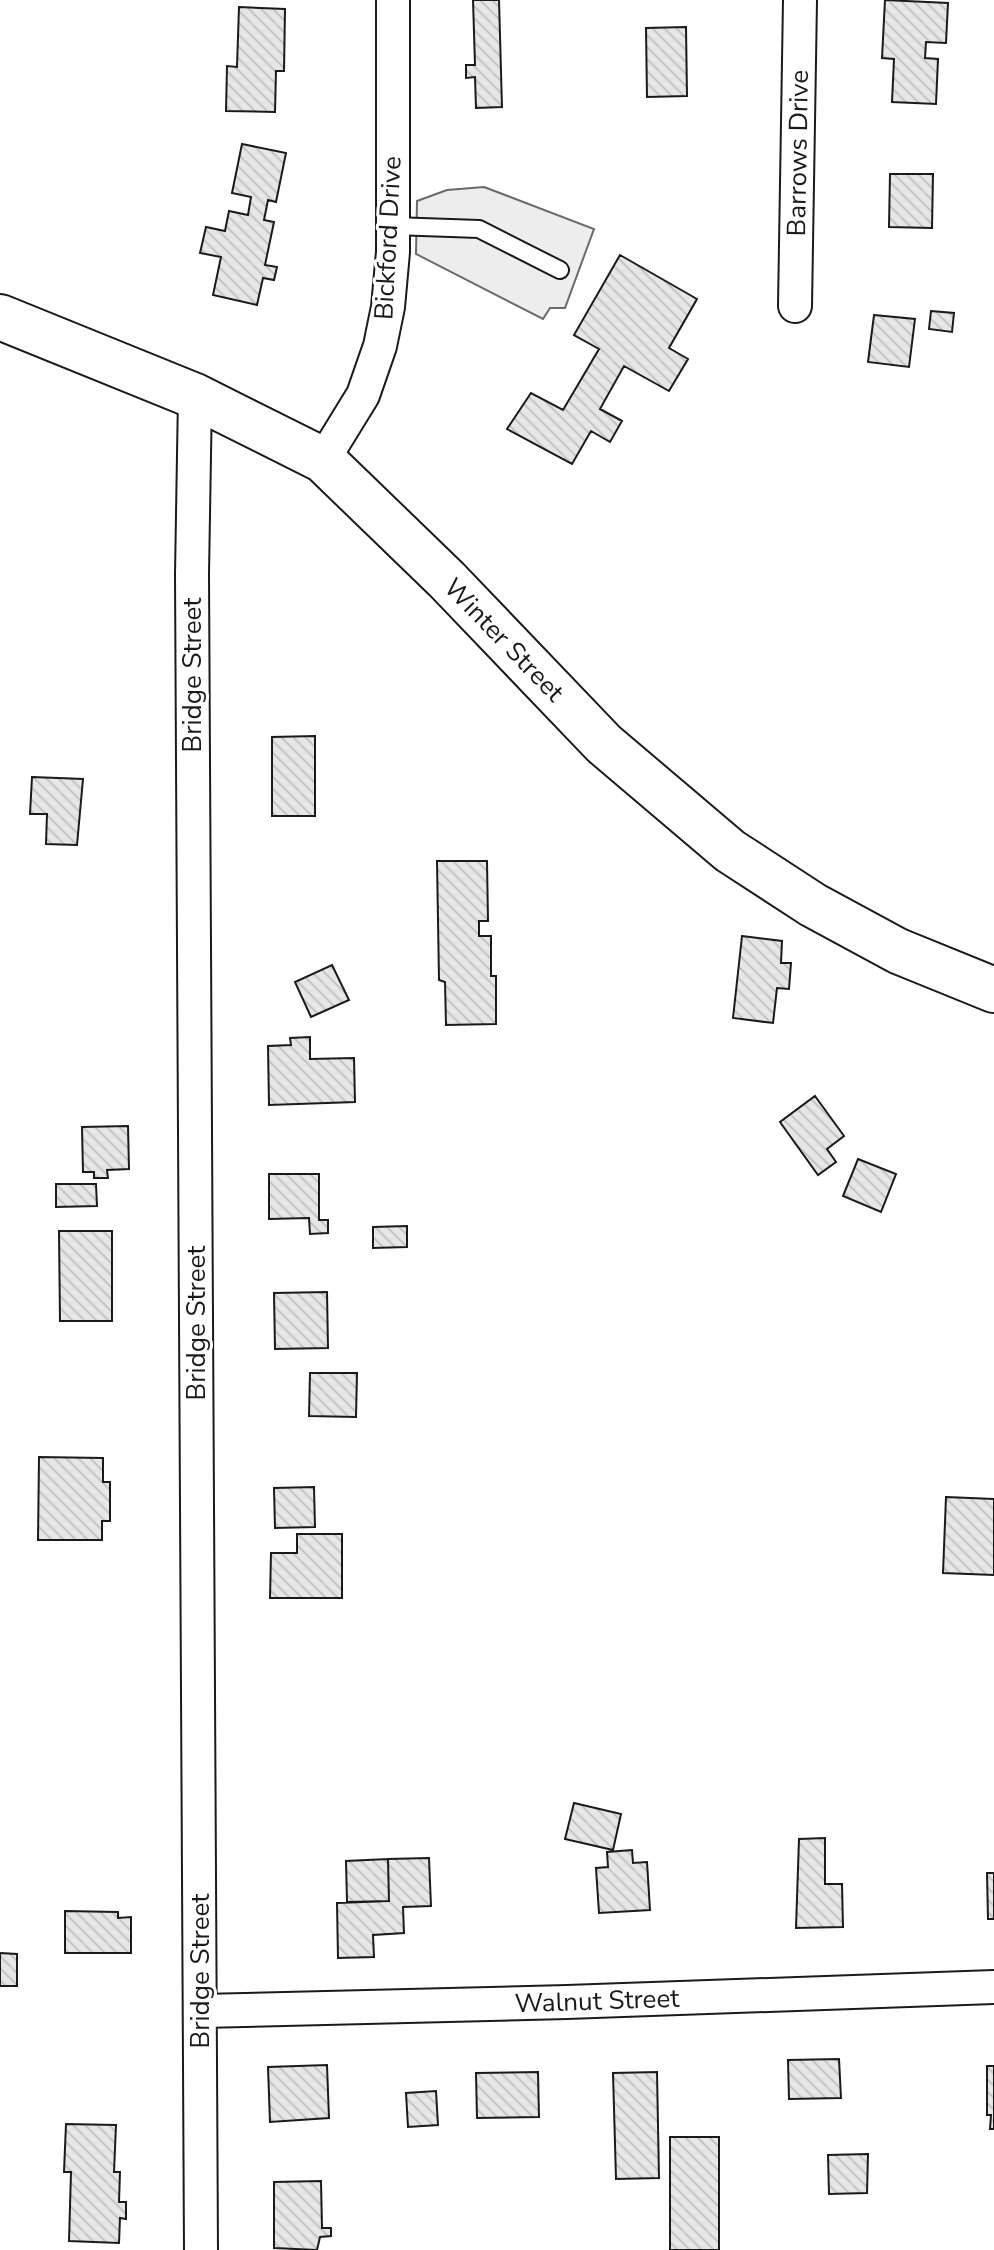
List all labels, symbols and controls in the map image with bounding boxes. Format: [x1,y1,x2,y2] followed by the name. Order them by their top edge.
[779,69,817,237] street label: Barrows Drive
[366,155,410,321] street label: Bickford Drive
[436,571,572,710] street label: Winter Street
[175,597,210,752] street label: Bridge Street
[179,1245,214,1400] street label: Bridge Street
[183,1893,218,2048] street label: Bridge Street
[514,1981,681,2021] street label: Walnut Street

